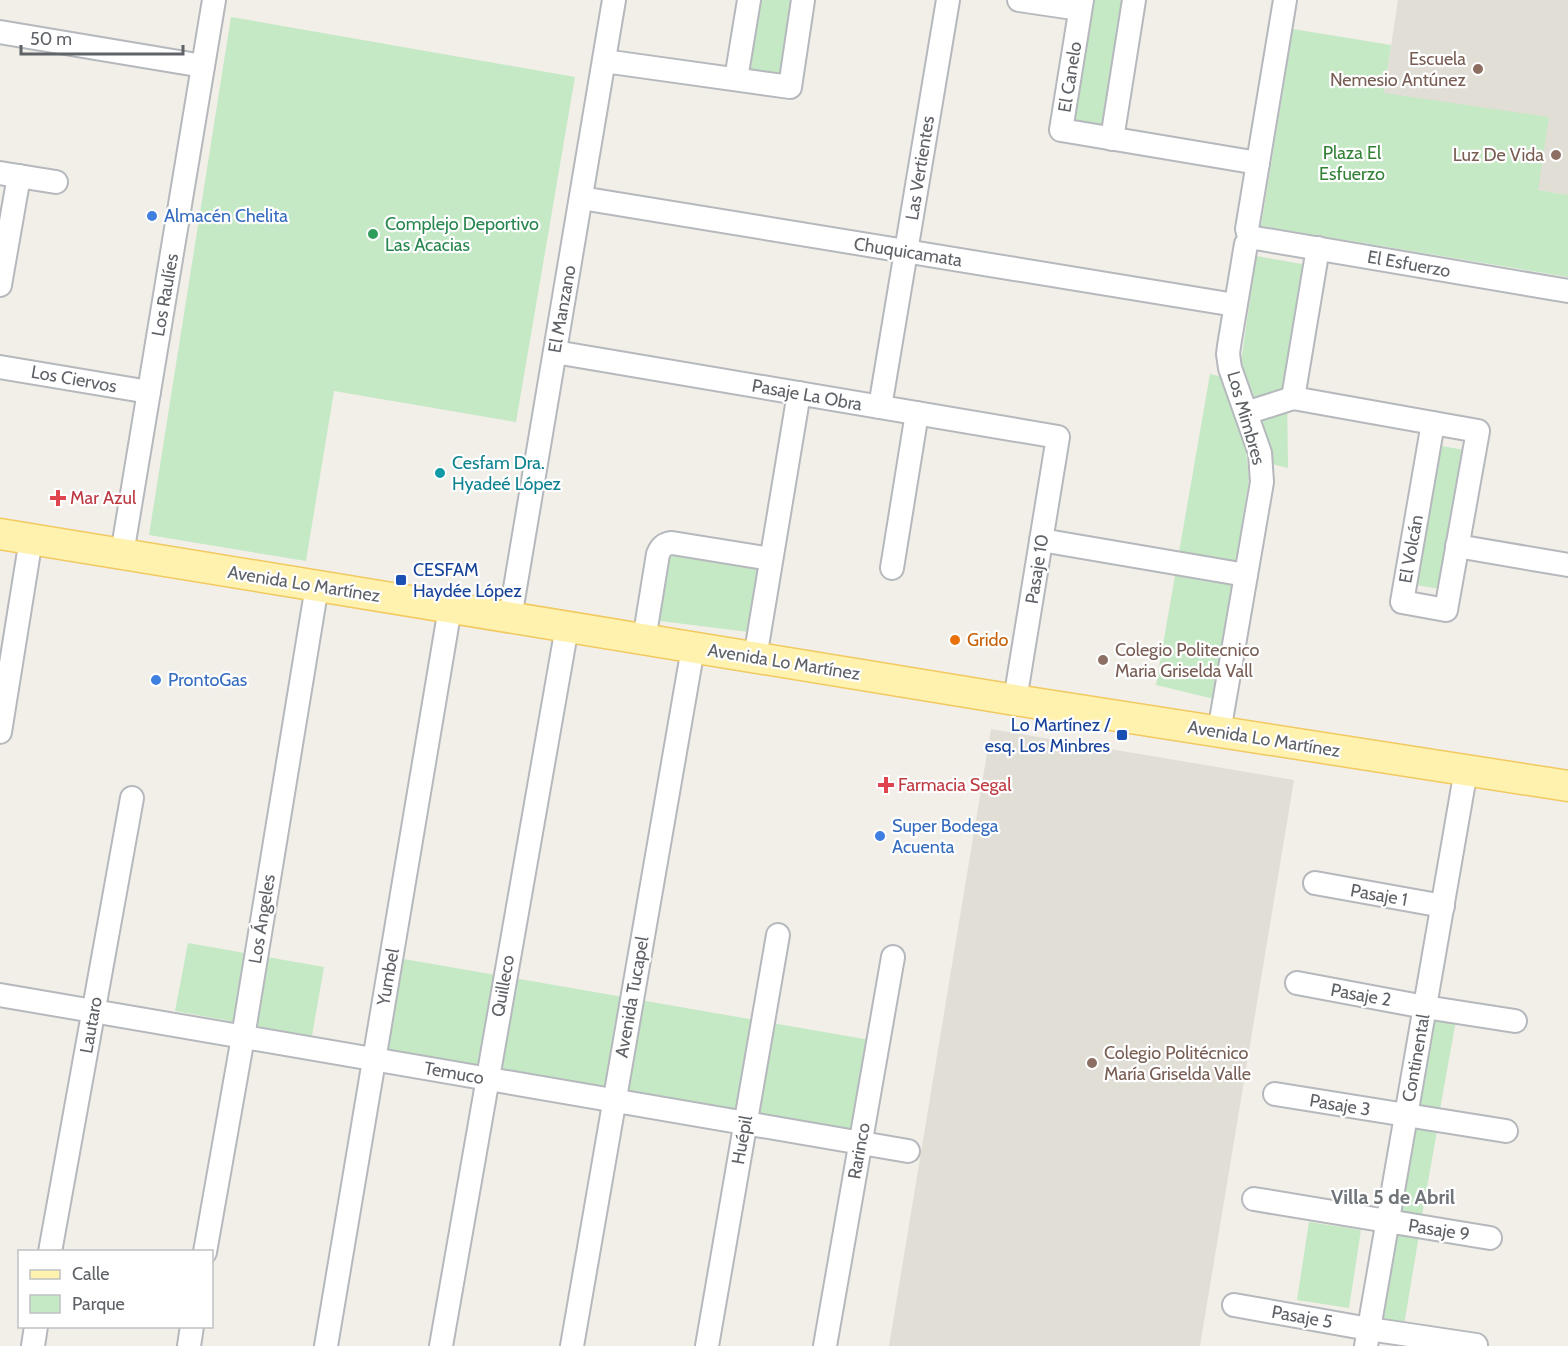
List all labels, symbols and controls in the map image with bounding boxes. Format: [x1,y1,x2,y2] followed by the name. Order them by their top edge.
[21,18,183,56] scale bar
[30,28,72,50] text: 50 m
[1054,40,1086,114] street label: El Canelo
[1330,48,1467,91] place label: Escuela Nemesio Antúnez
[1471,62,1485,76] marker: Escuela Nemesio Antúnez
[901,114,939,222] street label: Las Vertientes
[1319,142,1385,185] park label: Plaza El Esfuerzo
[1453,144,1544,166] place label: Luz De Vida
[1549,148,1563,162] marker: Luz De Vida
[164,205,288,227] place label: Almacén Chelita
[145,209,159,223] marker: Almacén Chelita
[385,213,539,256] place label: Complejo Deportivo Las Acacias
[366,227,380,241] marker: Complejo Deportivo Las Acacias
[852,233,964,271] street label: Chuquicamata
[1366,246,1452,282] street label: El Esfuerzo
[147,252,183,338] street label: Los Raulíes
[543,263,581,355] street label: El Manzano
[29,361,119,397] street label: Los Ciervos
[1222,369,1270,467] street label: Los Mimbres
[750,374,864,416] street label: Pasaje La Obra
[452,452,562,495] place label: Cesfam Dra. Hyadeé López
[433,466,447,480] marker: Cesfam Dra. Hyadeé López
[70,487,137,509] place label: Mar Azul
[51,491,65,505] marker: Mar Azul
[1394,513,1428,585] street label: El Volcán
[1021,533,1053,605] street label: Pasaje 10
[413,559,522,602] place label: CESFAM Haydée López
[226,561,382,607] street label: Avenida Lo Martínez
[394,573,408,587] marker: CESFAM Haydée López
[967,629,1008,651] place label: Grido
[948,633,962,647] marker: Grido
[706,639,862,685] street label: Avenida Lo Martínez
[1115,639,1260,682] place label: Colegio Politecnico Maria Griselda Vall
[1096,653,1110,667] marker: Colegio Politecnico Maria Griselda Vall
[168,669,247,691] place label: ProntoGas
[149,673,163,687] marker: ProntoGas
[985,714,1111,757] place label: Lo Martínez / esq. Los Minbres
[1186,716,1342,762] street label: Avenida Lo Martínez
[1115,728,1129,742] marker: Lo Martínez / esq. Los Minbres
[898,774,1012,796] place label: Farmacia Segal
[879,778,893,792] marker: Farmacia Segal
[892,815,999,858] place label: Super Bodega Acuenta
[873,829,887,843] marker: Super Bodega Acuenta
[244,873,280,965] street label: Los Ángeles
[1349,879,1409,911] street label: Pasaje 1
[611,934,654,1059] street label: Avenida Tucapel
[372,946,404,1008] street label: Yumbel
[487,953,519,1019] street label: Quilleco
[1329,979,1393,1011] street label: Pasaje 2
[75,995,107,1055] street label: Lautaro
[1397,1012,1435,1104] street label: Continental
[1104,1042,1251,1085] place label: Colegio Politécnico María Griselda Valle
[1085,1056,1099,1070] marker: Colegio Politécnico María Griselda Valle
[422,1057,486,1089] street label: Temuco
[1308,1089,1372,1121] street label: Pasaje 3
[727,1113,757,1166] street label: Huépil
[843,1121,875,1181] street label: Rarinco
[1331,1185,1455,1209] district label: Villa 5 de Abril
[1407,1214,1471,1246] street label: Pasaje 9
[18,1250,213,1328] legend
[72,1263,109,1285] text: Calle
[72,1293,125,1315] text: Parque
[1270,1301,1334,1333] street label: Pasaje 5

